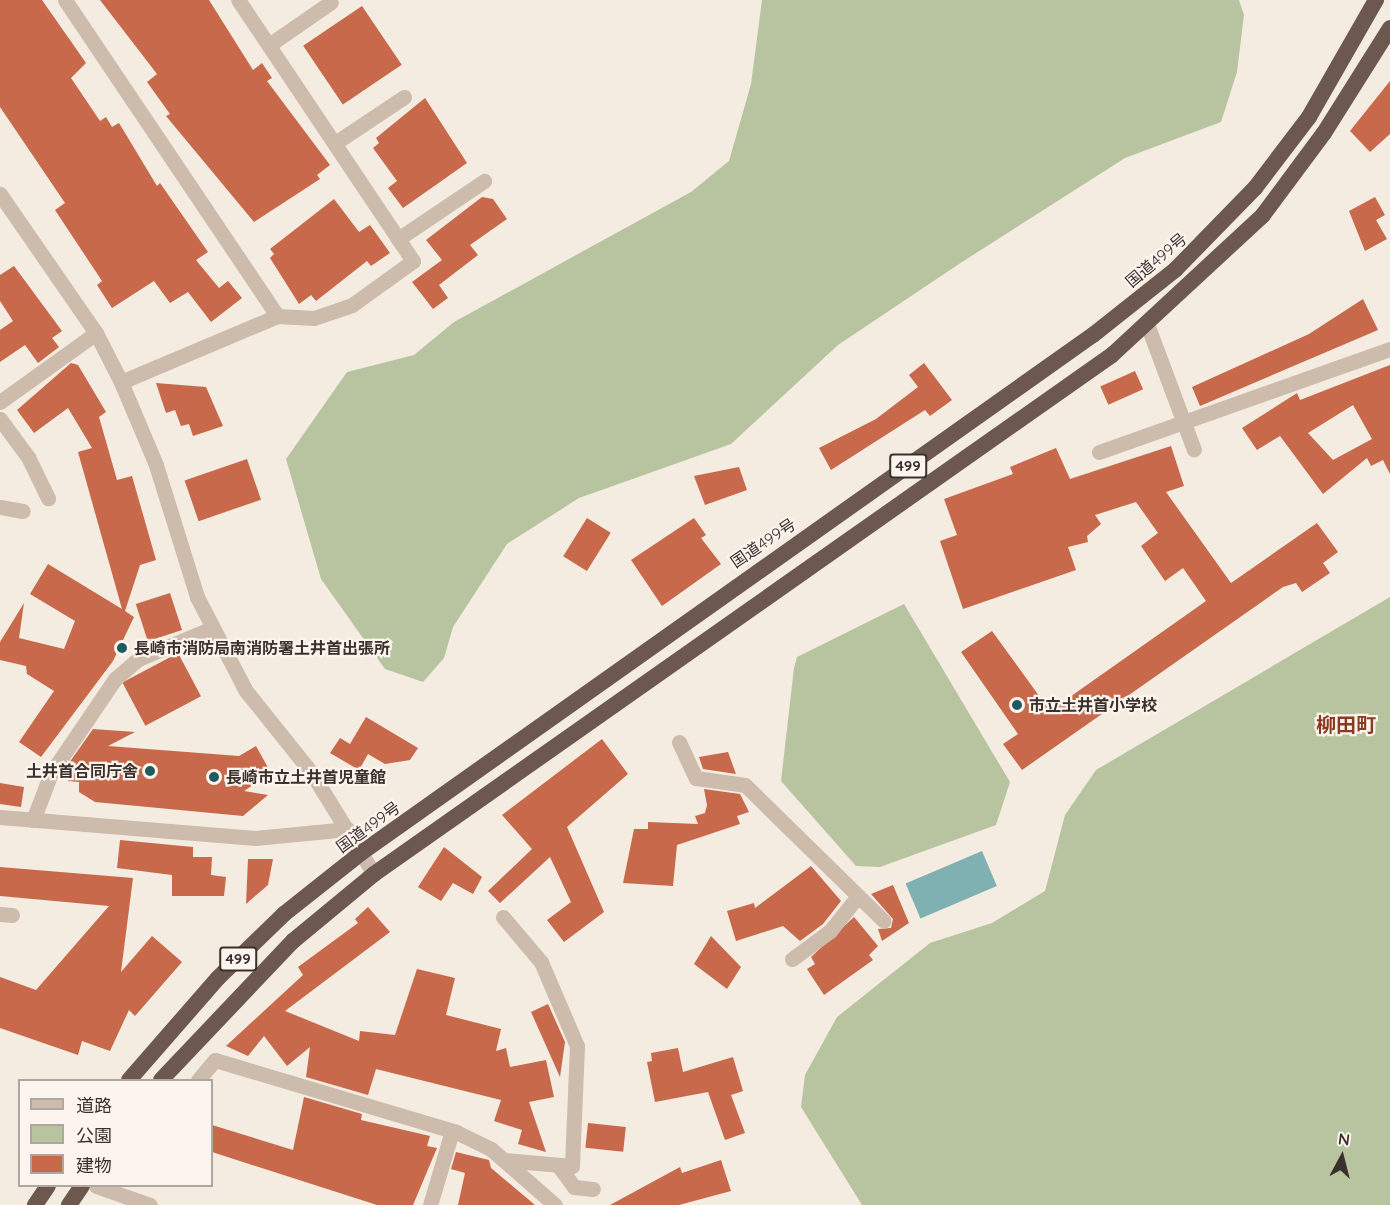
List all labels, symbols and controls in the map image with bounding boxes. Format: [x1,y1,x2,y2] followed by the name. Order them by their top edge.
[1121,229,1191,291] street label: 国道499号
[888,454,928,478] road number: 499
[727,514,799,572] street label: 国道499号
[134,638,390,658] place label: 長崎市消防局南消防署土井首出張所
[115,641,129,655] marker: 長崎市消防局南消防署土井首出張所
[1029,695,1157,715] place label: 市立土井首小学校
[1010,698,1024,712] marker: 市立土井首小学校
[1316,712,1376,736] district label: 柳田町
[26,761,138,781] place label: 土井首合同庁舎
[143,764,157,778] marker: 土井首合同庁舎
[226,767,386,787] place label: 長崎市立土井首児童館
[207,770,221,784] marker: 長崎市立土井首児童館
[332,797,404,857] street label: 国道499号
[218,947,258,971] road number: 499
[18,1079,213,1187] legend
[76,1094,112,1117] text: 道路
[76,1124,112,1147] text: 公園
[1312,1127,1372,1187] north arrow
[1337,1128,1351,1150] text: N
[76,1154,112,1177] text: 建物

